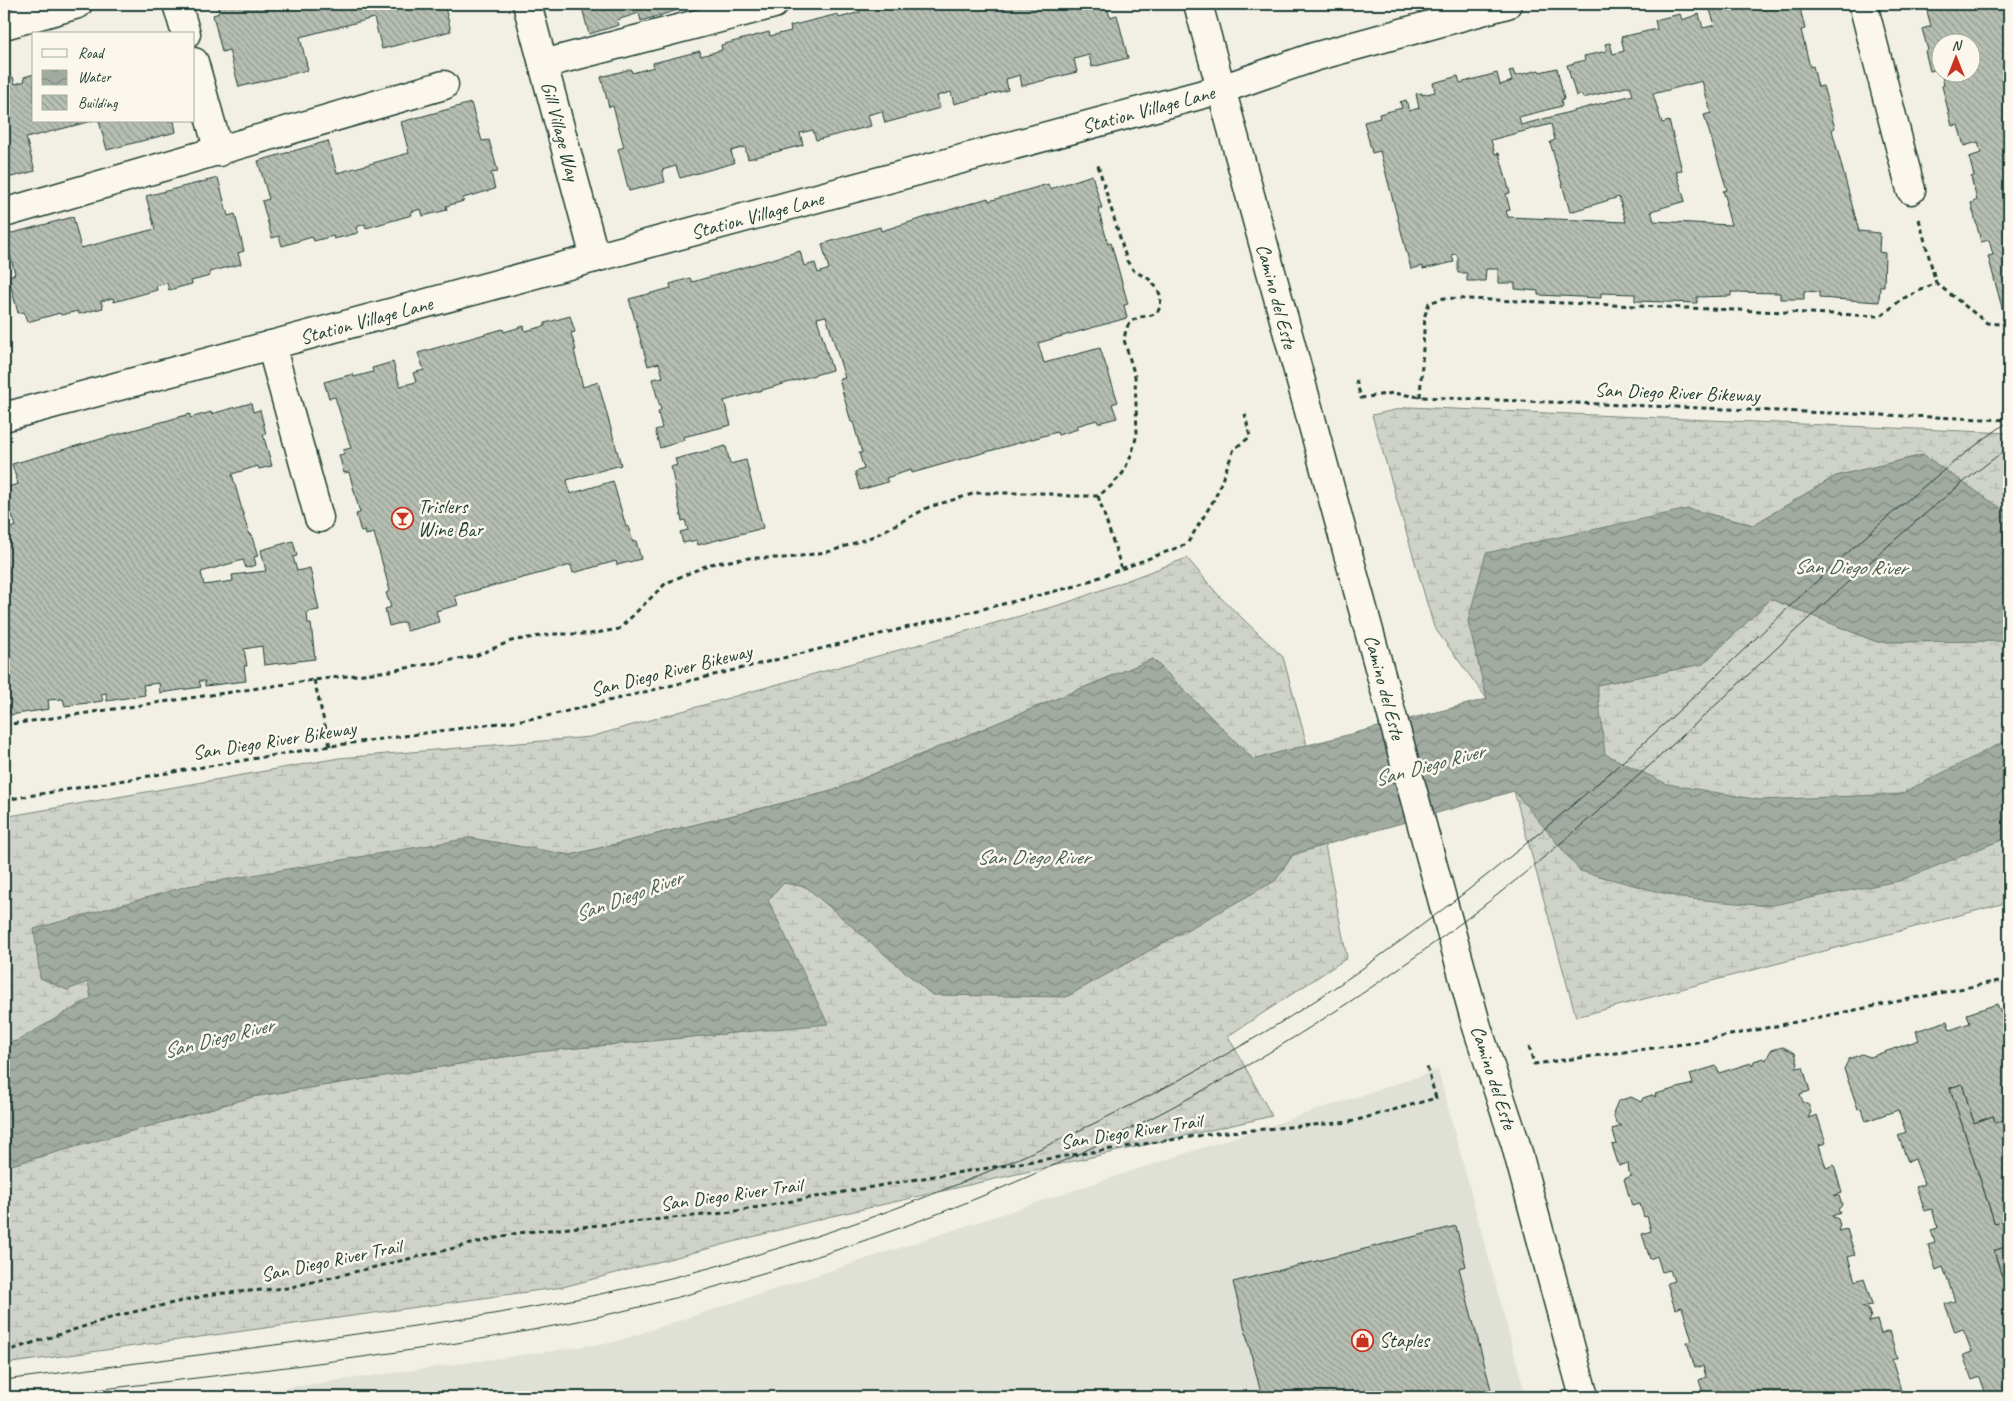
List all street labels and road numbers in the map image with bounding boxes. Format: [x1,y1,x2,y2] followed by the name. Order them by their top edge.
[535,79,586,185] street label: Gill Village Way
[1079,79,1219,139] street label: Station Village Lane
[688,185,828,245] street label: Station Village Lane
[1251,241,1303,353] street label: Camino del Este
[297,290,437,350] street label: Station Village Lane
[1594,377,1762,408] street label: San Diego River Bikeway
[1359,632,1411,744] street label: Camino del Este
[588,638,756,703] street label: San Diego River Bikeway
[191,715,360,766] street label: San Diego River Bikeway
[1465,1022,1522,1133] street label: Camino del Este
[1059,1107,1207,1155] street label: San Diego River Trail
[659,1172,807,1217] street label: San Diego River Trail
[259,1233,407,1288] street label: San Diego River Trail

